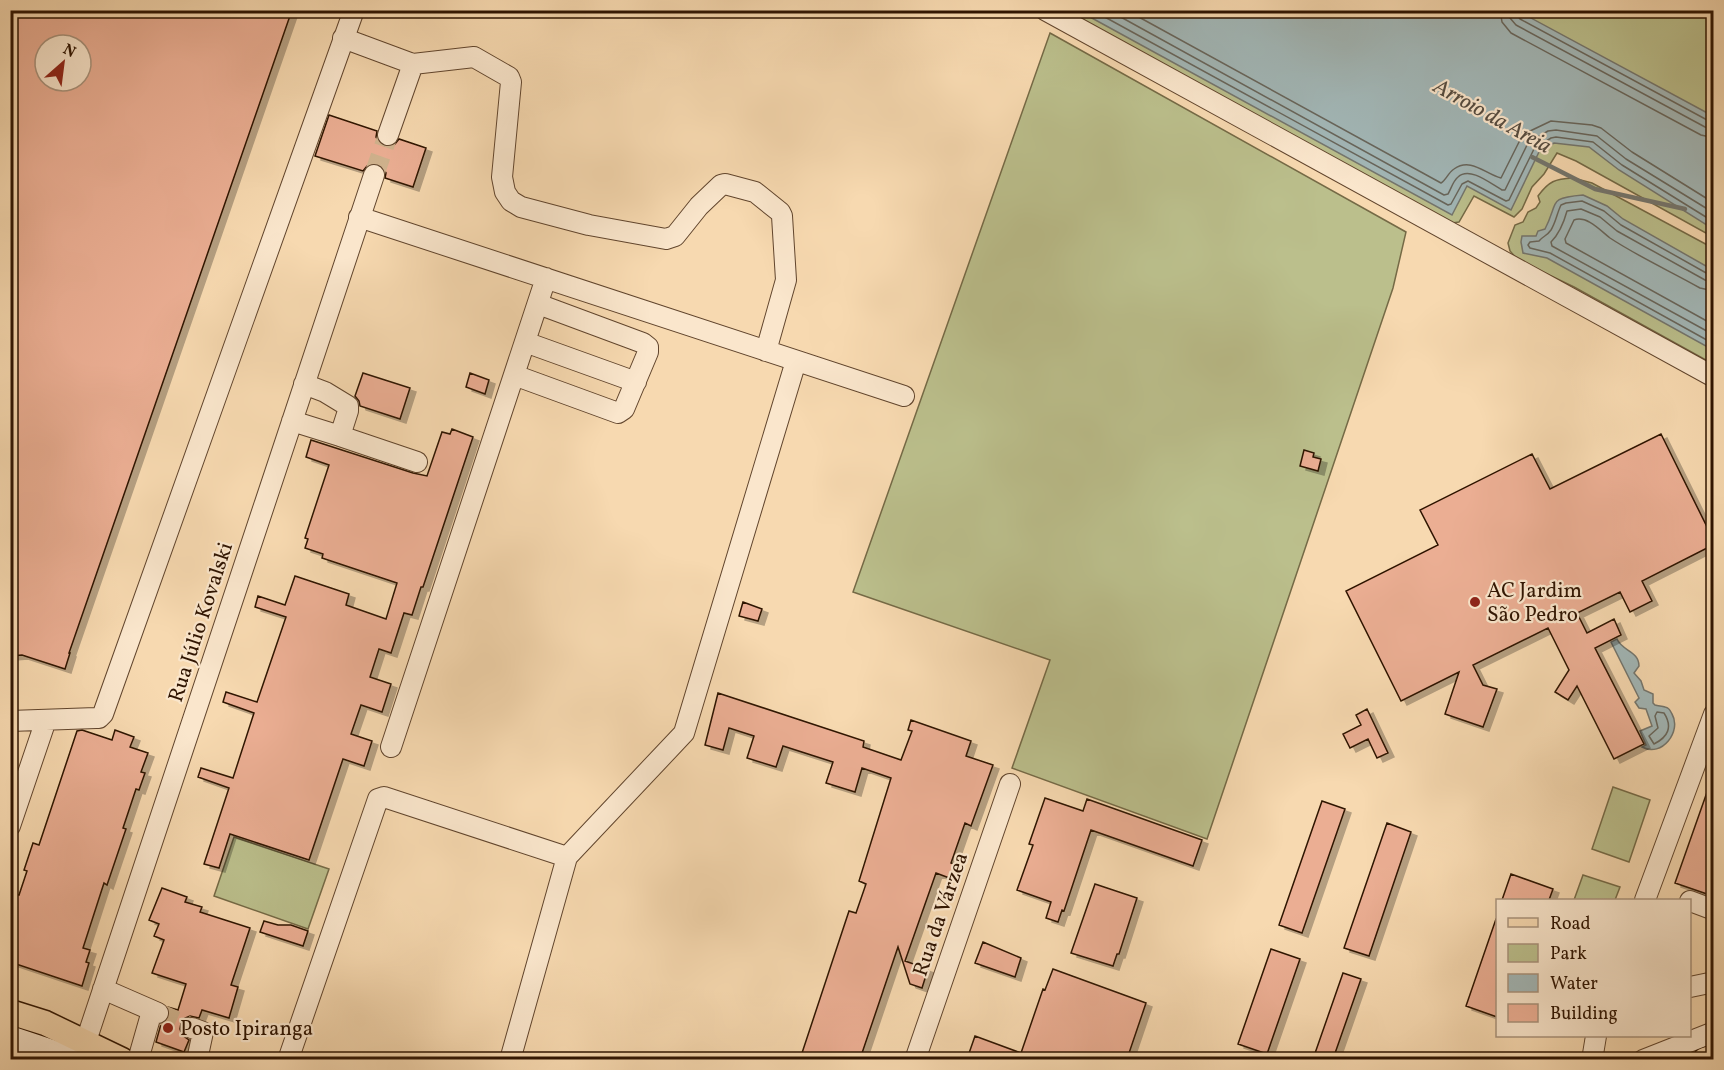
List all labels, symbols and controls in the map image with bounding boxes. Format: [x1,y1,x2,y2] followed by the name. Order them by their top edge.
[33,33,93,93] north arrow
[59,39,80,64] text: N
[1426,71,1556,162] water label: Arroio da Areia
[162,539,241,706] street label: Rua Júlio Kovalski
[1487,577,1582,630] place label: AC Jardim São Pedro
[1468,595,1482,609] marker: AC Jardim São Pedro
[907,849,976,980] street label: Rua da Várzea
[1496,899,1691,1037] legend
[1550,912,1591,937] text: Road
[1550,942,1587,967] text: Park
[1550,972,1598,997] text: Water
[1550,1002,1618,1027] text: Building
[180,1015,313,1044] place label: Posto Ipiranga
[161,1021,175,1035] marker: Posto Ipiranga

